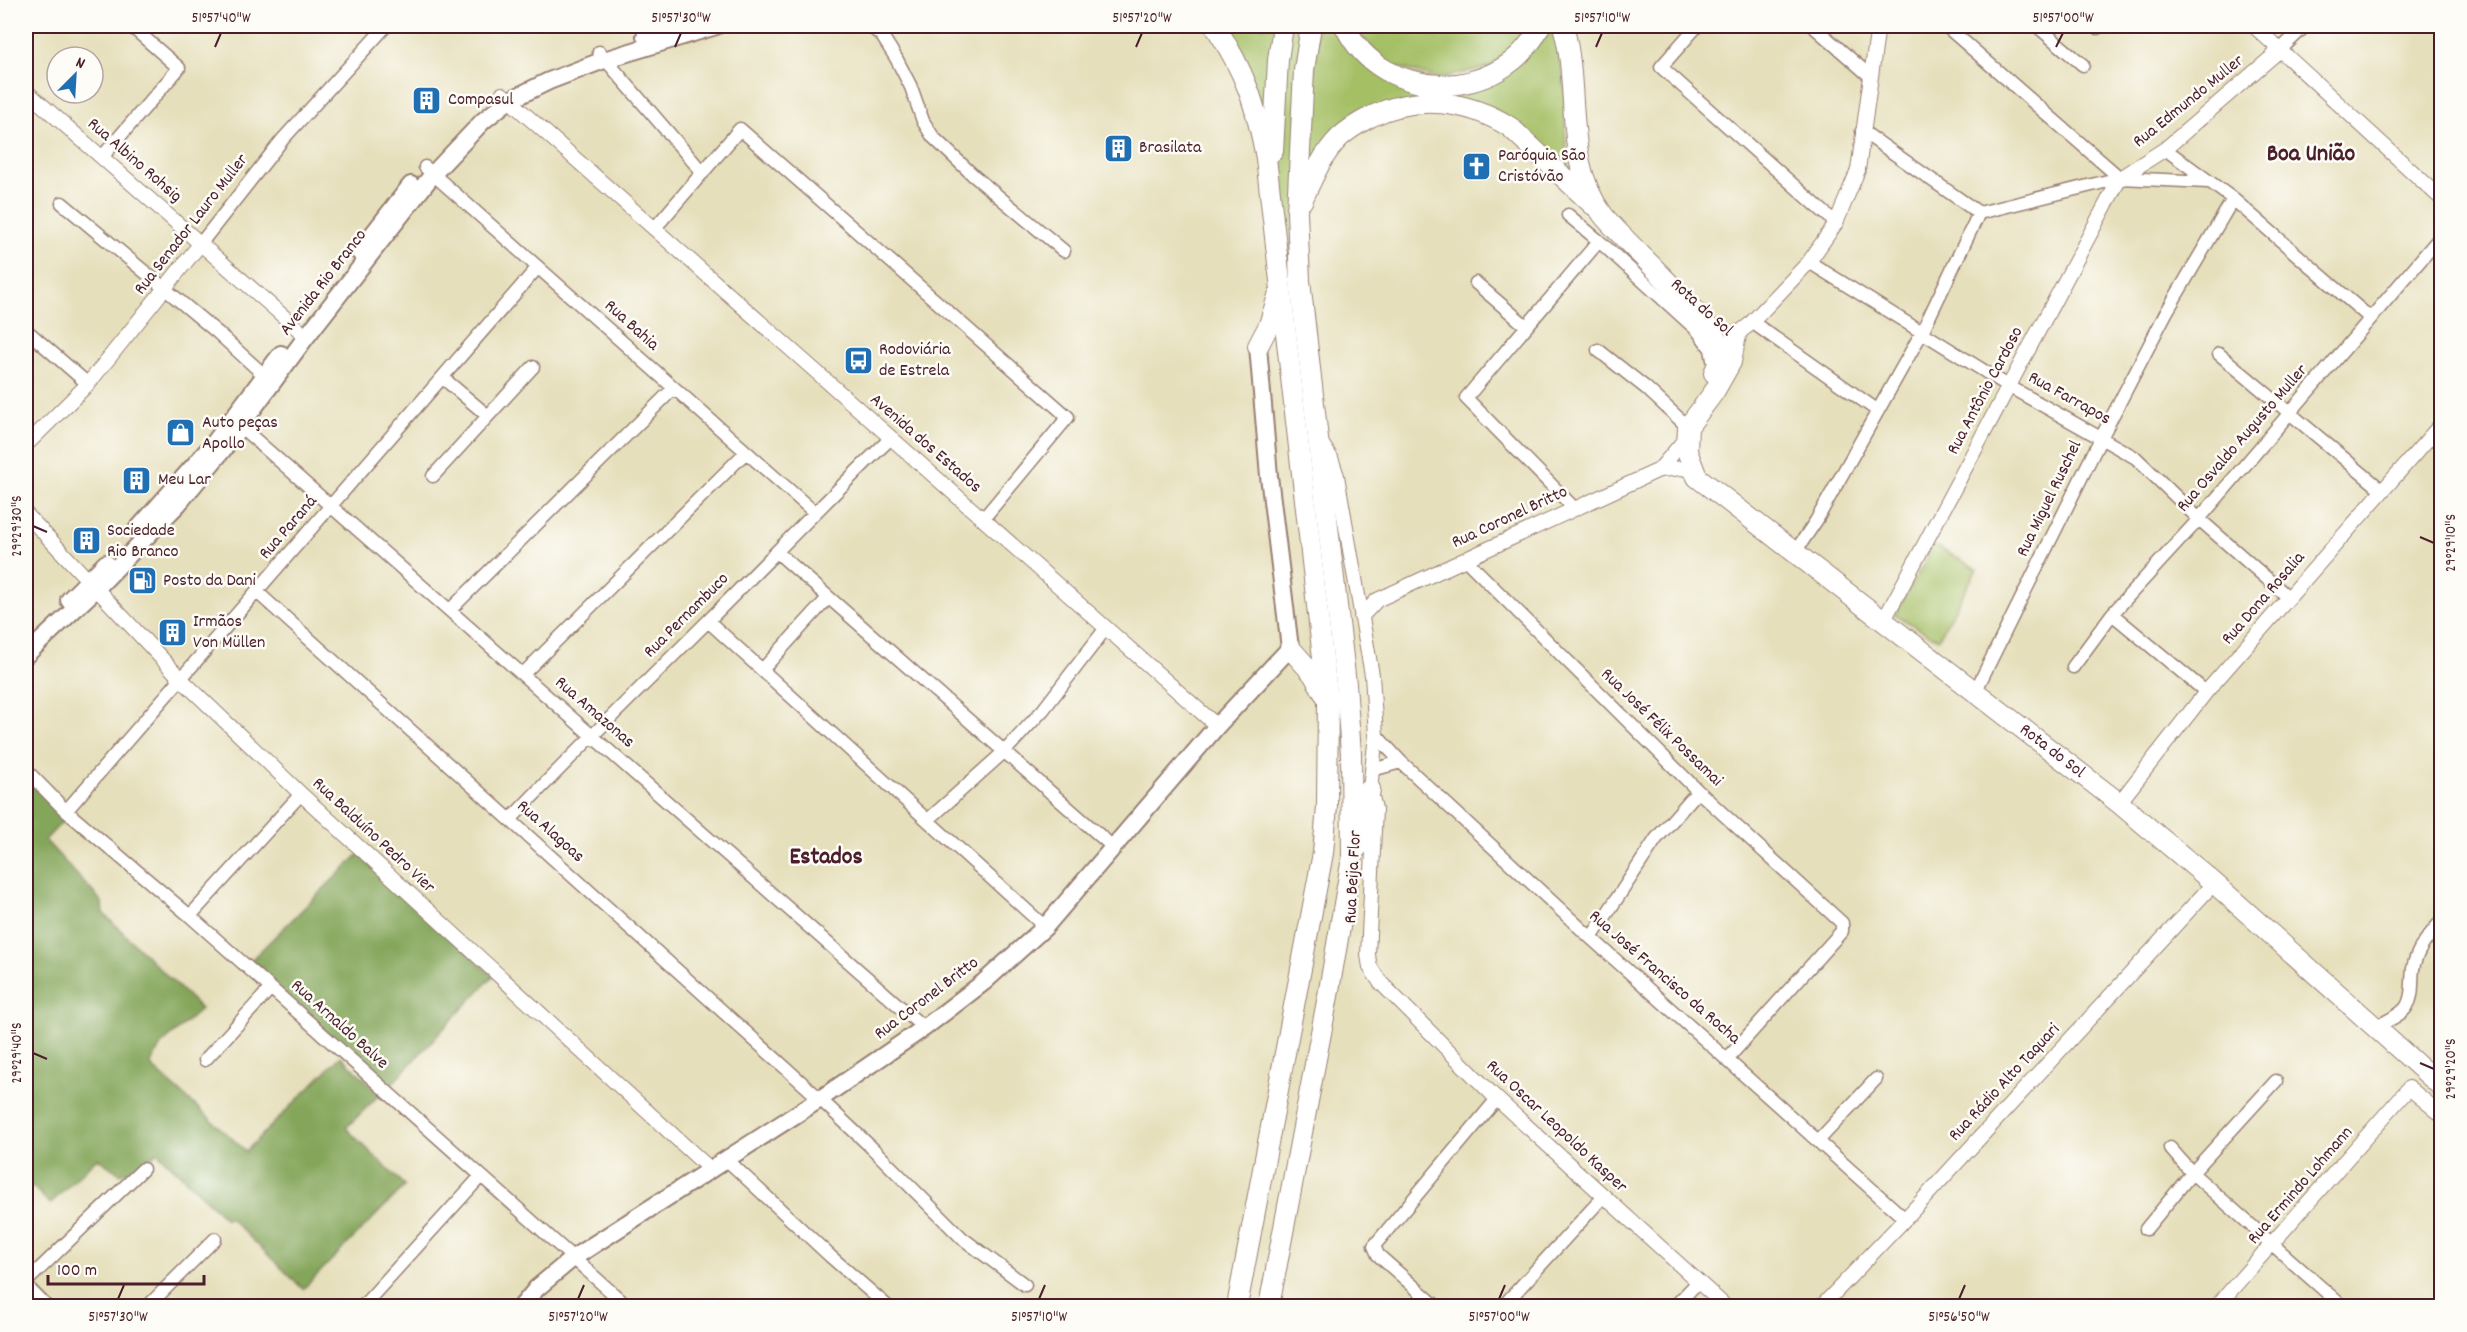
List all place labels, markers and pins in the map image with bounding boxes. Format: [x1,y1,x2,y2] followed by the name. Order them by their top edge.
[411,84,443,116] building icon: Compasul
[448,88,514,113] place label: Compasul
[1102,132,1134,164] building icon: Brasilata
[1139,136,1202,161] place label: Brasilata
[1498,144,1586,190] place label: Paróquia São Cristóvão
[1461,150,1493,182] church icon: Paróquia São Cristóvão
[879,338,951,384] place label: Rodoviária de Estrela
[842,344,874,376] bus stop icon: Rodoviária de Estrela
[202,411,278,457] place label: Auto peças Apollo
[165,417,197,449] shop icon: Auto peças Apollo
[121,464,153,496] building icon: Meu Lar
[158,468,211,493] place label: Meu Lar
[107,519,178,565] place label: Sociedade Rio Branco
[70,525,102,557] building icon: Sociedade Rio Branco
[126,565,158,597] fuel station icon: Posto da Dani
[163,569,256,594] place label: Posto da Dani
[193,610,265,656] place label: Irmãos Von Müllen
[156,616,188,648] building icon: Irmãos Von Müllen

